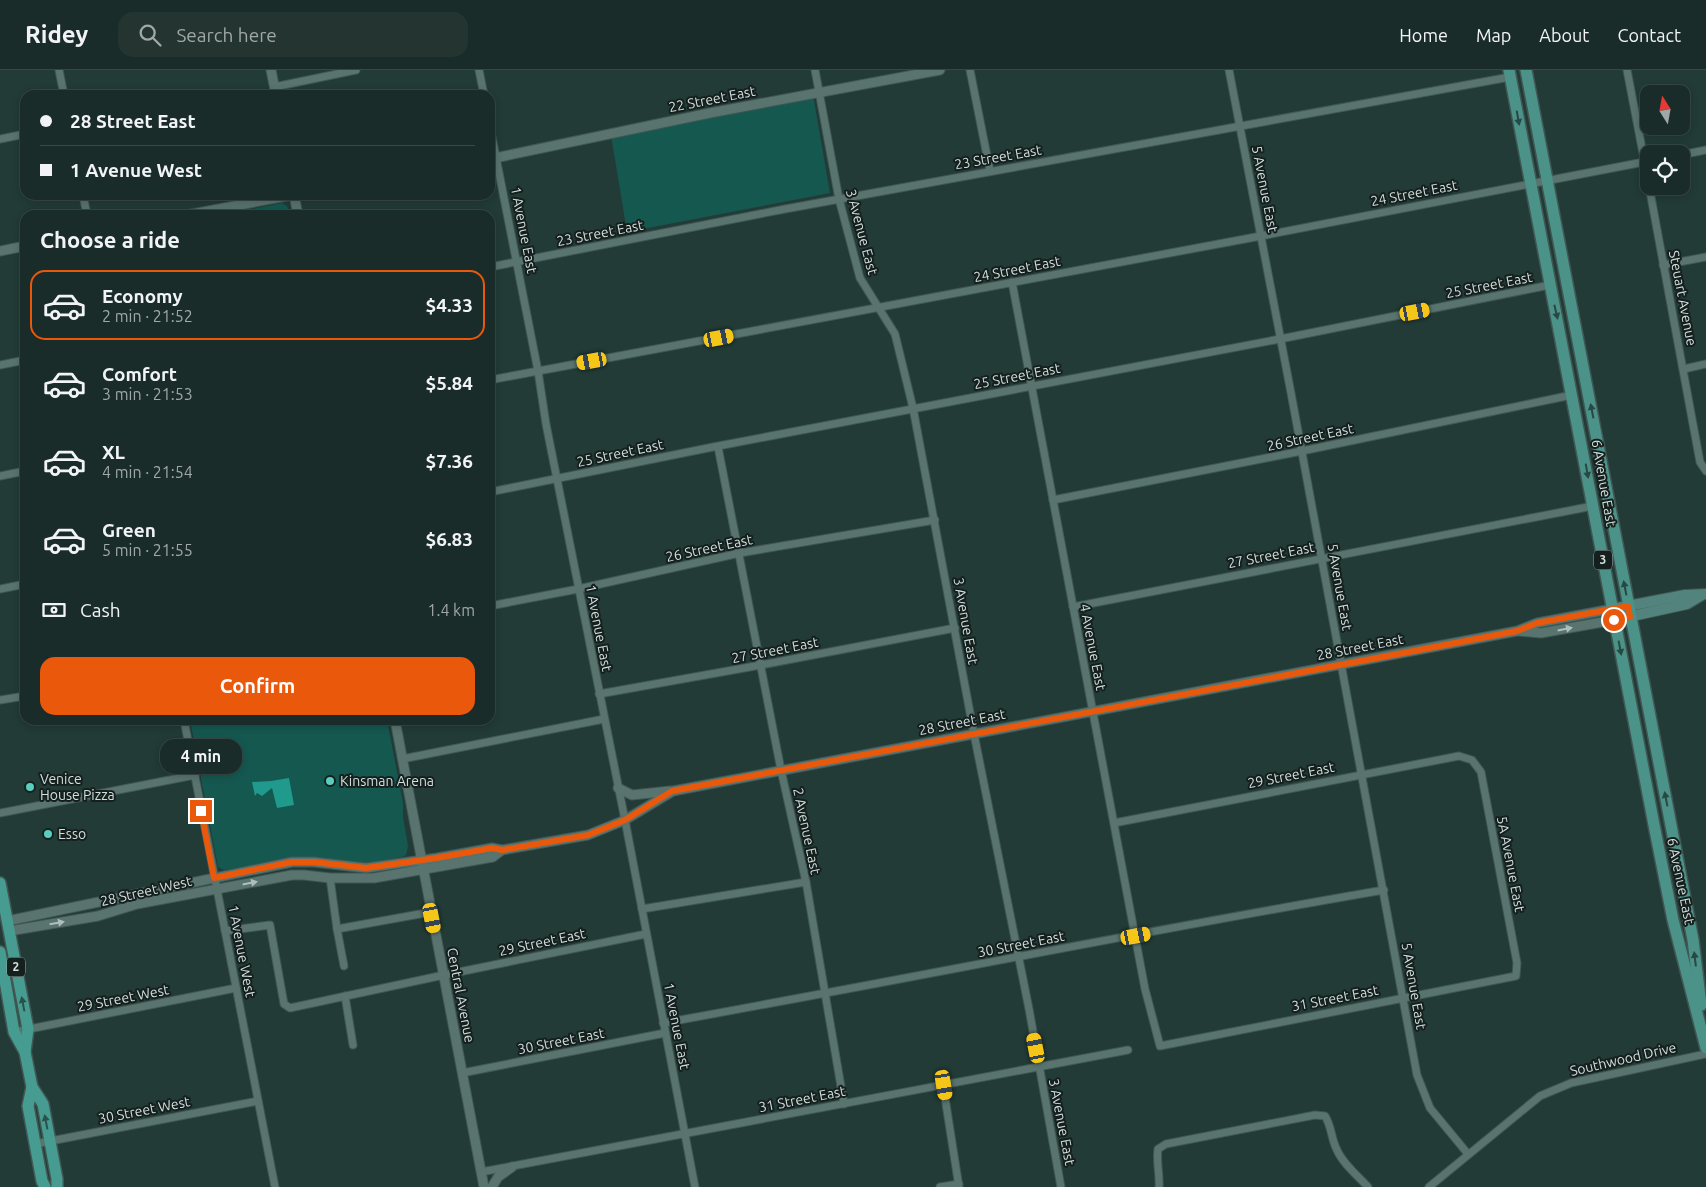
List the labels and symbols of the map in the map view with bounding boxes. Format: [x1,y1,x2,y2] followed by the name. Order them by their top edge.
[667,83,757,115] street label: 22 Street East
[1640,85,1690,135] north arrow
[1514,110,1522,126] one-way arrow
[953,141,1043,173] street label: 23 Street East
[1249,144,1281,234] street label: 5 Avenue East
[1369,177,1459,209] street label: 24 Street East
[508,185,540,275] street label: 1 Avenue East
[843,187,881,277] street label: 3 Avenue East
[555,217,645,249] street label: 23 Street East
[1666,249,1700,347] street label: Steuart Avenue
[972,253,1062,285] street label: 24 Street East
[1444,269,1534,301] street label: 25 Street East
[1398,302,1431,322] car
[1552,304,1560,319] one-way arrow
[702,328,735,348] car
[575,351,608,371] car
[972,360,1062,392] street label: 25 Street East
[1587,403,1595,419] one-way arrow
[1265,420,1355,454] street label: 26 Street East
[575,436,665,470] street label: 25 Street East
[1588,438,1620,528] street label: 6 Avenue East
[1583,464,1591,480] one-way arrow
[664,531,754,565] street label: 26 Street East
[1226,539,1316,571] street label: 27 Street East
[1324,542,1356,632] street label: 5 Avenue East
[1594,550,1612,570] road number: 3
[950,576,982,666] street label: 3 Avenue East
[1620,579,1628,595] one-way arrow
[583,583,615,673] street label: 1 Avenue East
[1077,602,1109,692] street label: 4 Avenue East
[1603,609,1625,631] route start
[1557,624,1573,632] one-way arrow
[1315,631,1405,663] street label: 28 Street East
[730,634,820,666] street label: 27 Street East
[1616,641,1624,657] one-way arrow
[917,706,1007,738] street label: 28 Street East
[160,738,242,774] callout: 4 min
[1246,759,1336,791] street label: 29 Street East
[40,771,115,803] place label: Venice House Pizza
[340,773,434,789] place label: Kinsman Arena
[324,775,336,787] marker: Kinsman Arena
[24,781,36,793] marker: Venice House Pizza
[790,786,824,876] street label: 2 Avenue East
[1662,791,1670,807] one-way arrow
[190,800,212,822] route end
[1494,815,1528,914] street label: 5A Avenue East
[58,826,86,842] place label: Esso
[42,828,54,840] marker: Esso
[1664,836,1698,926] street label: 6 Avenue East
[99,873,194,909] street label: 28 Street West
[243,879,259,887] one-way arrow
[421,902,442,934] car
[225,904,259,999] street label: 1 Avenue West
[49,918,65,926] one-way arrow
[497,925,587,959] street label: 29 Street East
[1119,926,1152,946] car
[976,928,1066,960] street label: 30 Street East
[1398,941,1430,1031] street label: 5 Avenue East
[444,946,478,1044] street label: Central Avenue
[1691,950,1699,966] one-way arrow
[7,958,25,976] road number: 2
[76,981,171,1015] street label: 29 Street West
[661,981,693,1071] street label: 1 Avenue East
[1290,982,1380,1014] street label: 31 Street East
[19,996,27,1011] one-way arrow
[516,1025,606,1057] street label: 30 Street East
[1025,1032,1046,1064] car
[1568,1039,1678,1079] street label: Southwood Drive
[934,1069,953,1101] car
[1046,1077,1078,1167] street label: 3 Avenue East
[757,1083,847,1115] street label: 31 Street East
[97,1093,192,1127] street label: 30 Street West
[42,1114,50,1129] one-way arrow

